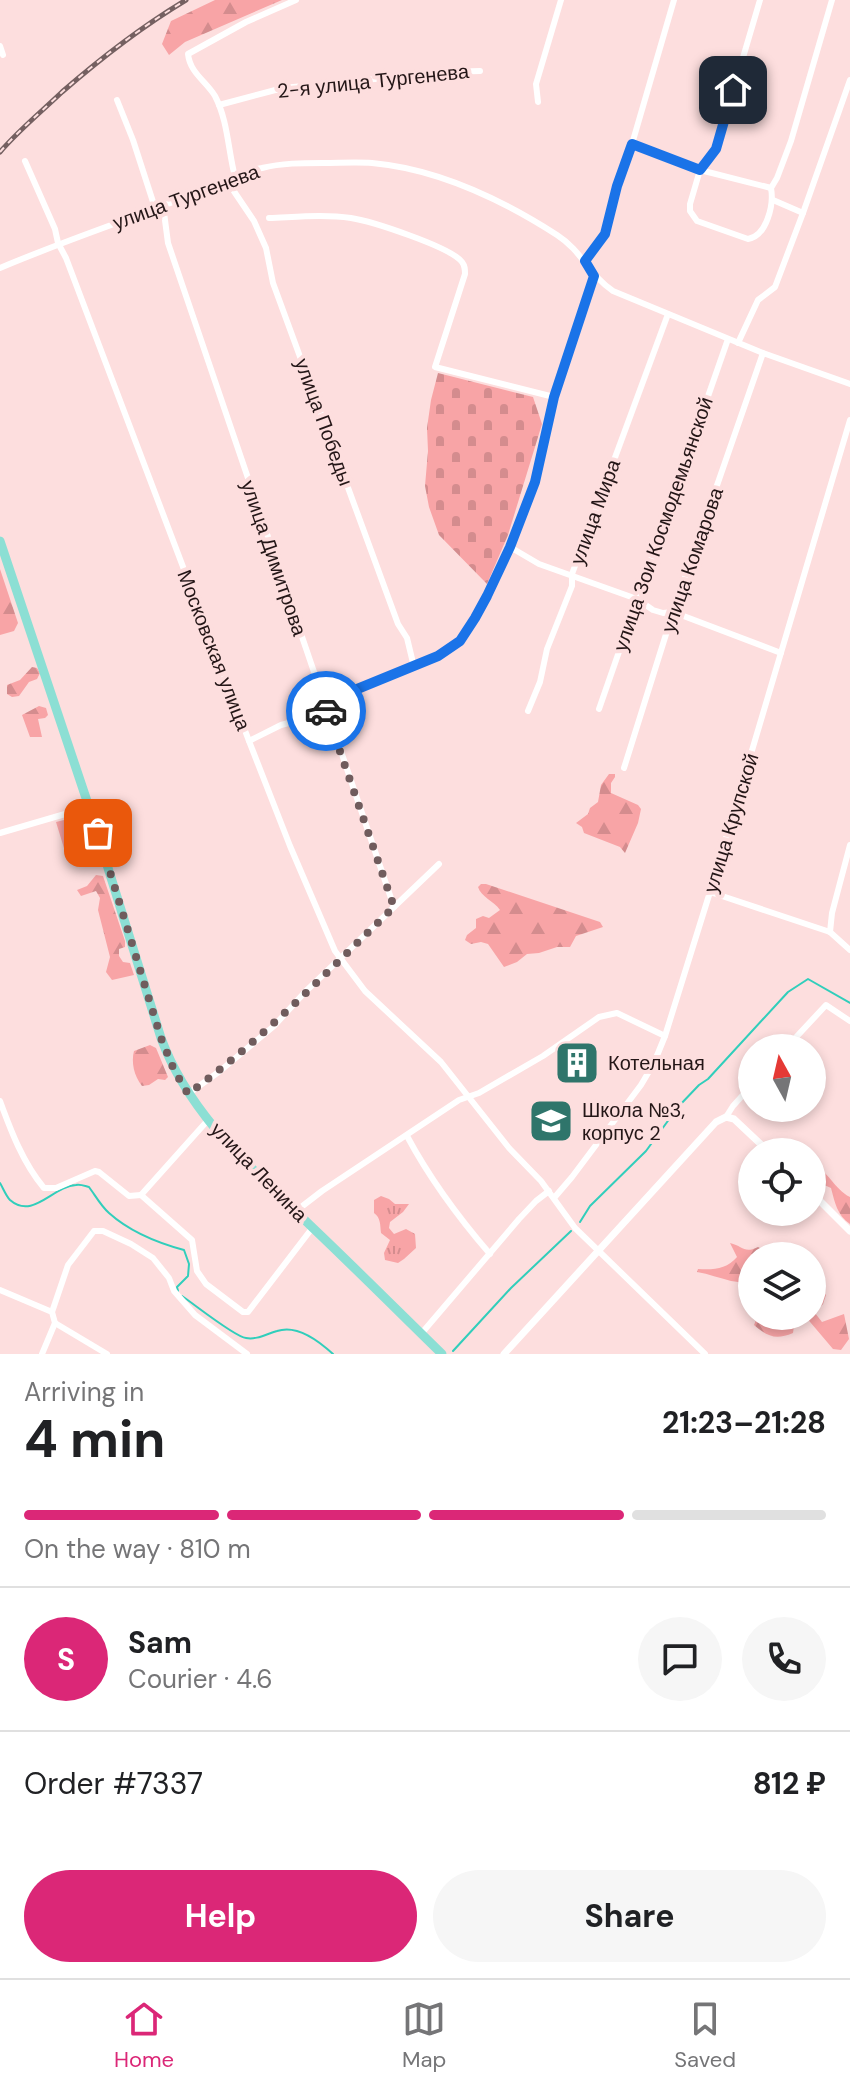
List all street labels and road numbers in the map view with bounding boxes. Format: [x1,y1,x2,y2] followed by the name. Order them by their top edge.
[276,58,471,104] street label: 2-я улица Тургенева
[109,158,264,236] street label: улица Тургенева
[289,355,359,489] street label: улица Победы
[607,393,719,655] street label: улица Зои Космодемьянской
[564,455,626,568] street label: улица Мира
[235,477,313,640] street label: улица Димитрова
[655,483,729,636] street label: улица Комарова
[171,566,257,735] street label: Московская улица
[697,750,765,896] street label: улица Крупской
[205,1117,314,1228] street label: улица Ленина

